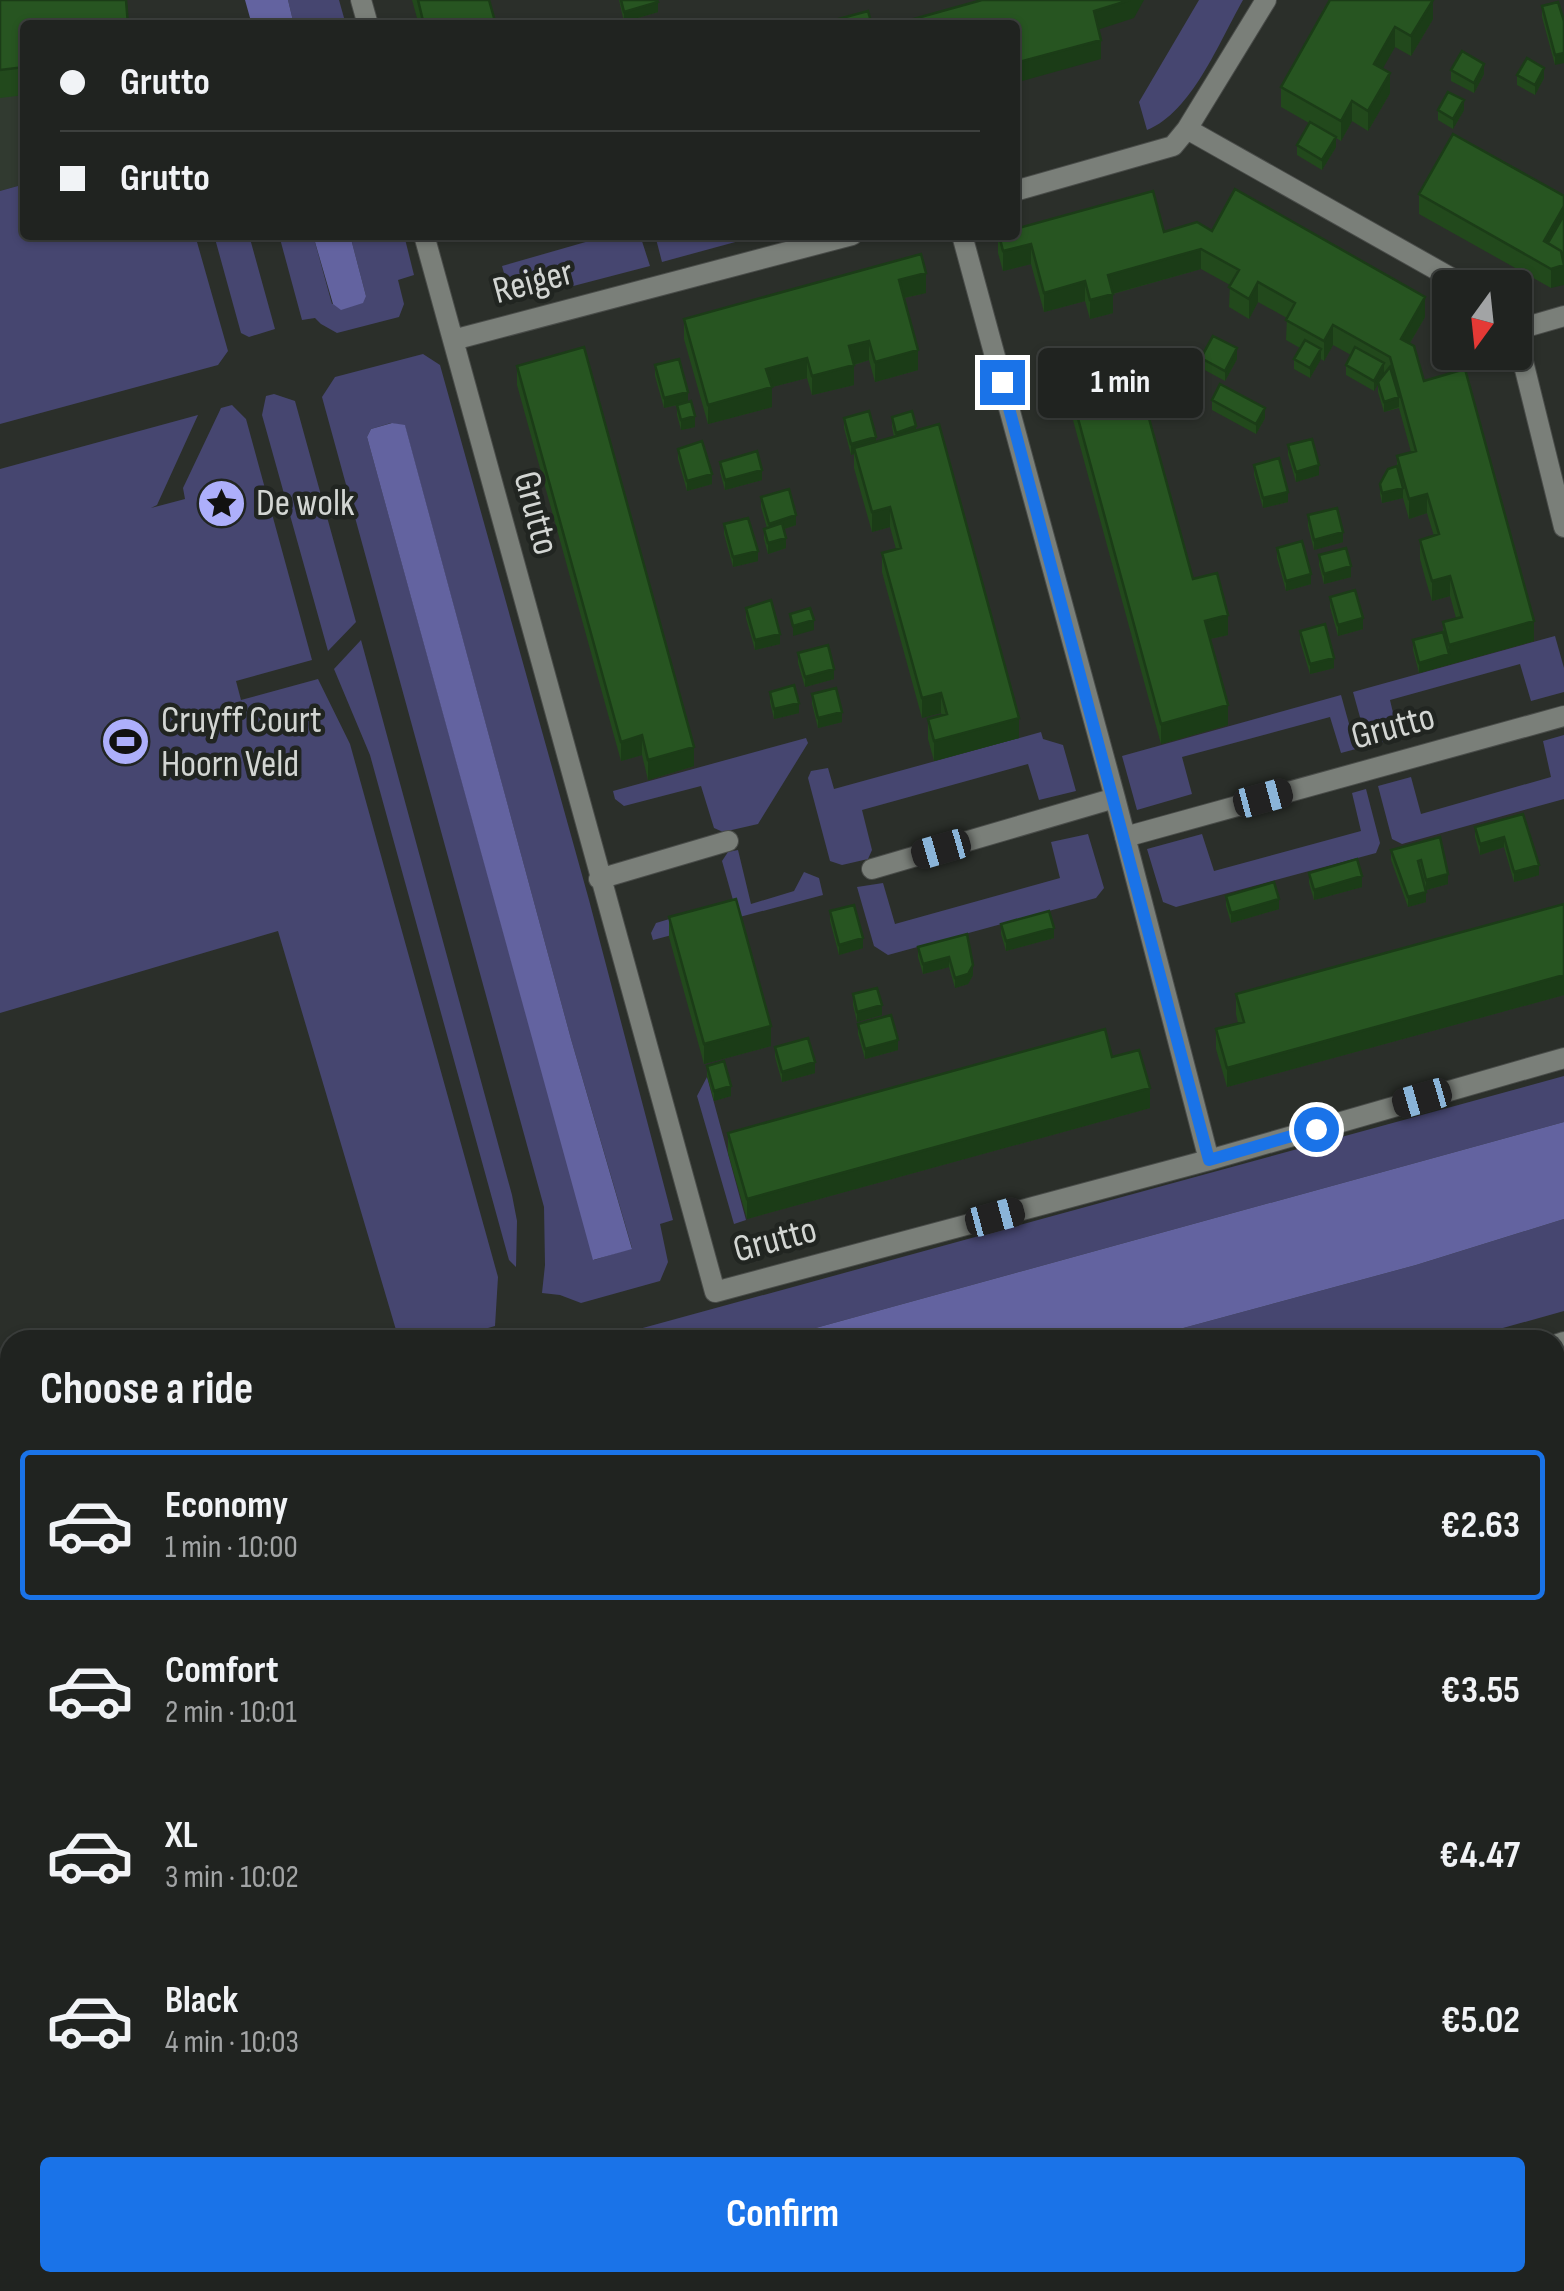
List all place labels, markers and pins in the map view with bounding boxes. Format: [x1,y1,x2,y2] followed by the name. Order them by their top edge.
[195,477,247,529] place icon: De wolk
[256,481,355,526] place label: De wolk
[161,698,322,787] place label: Cruyff Court Hoorn Veld
[100,716,152,768] sports icon: Cruyff Court Hoorn Veld

